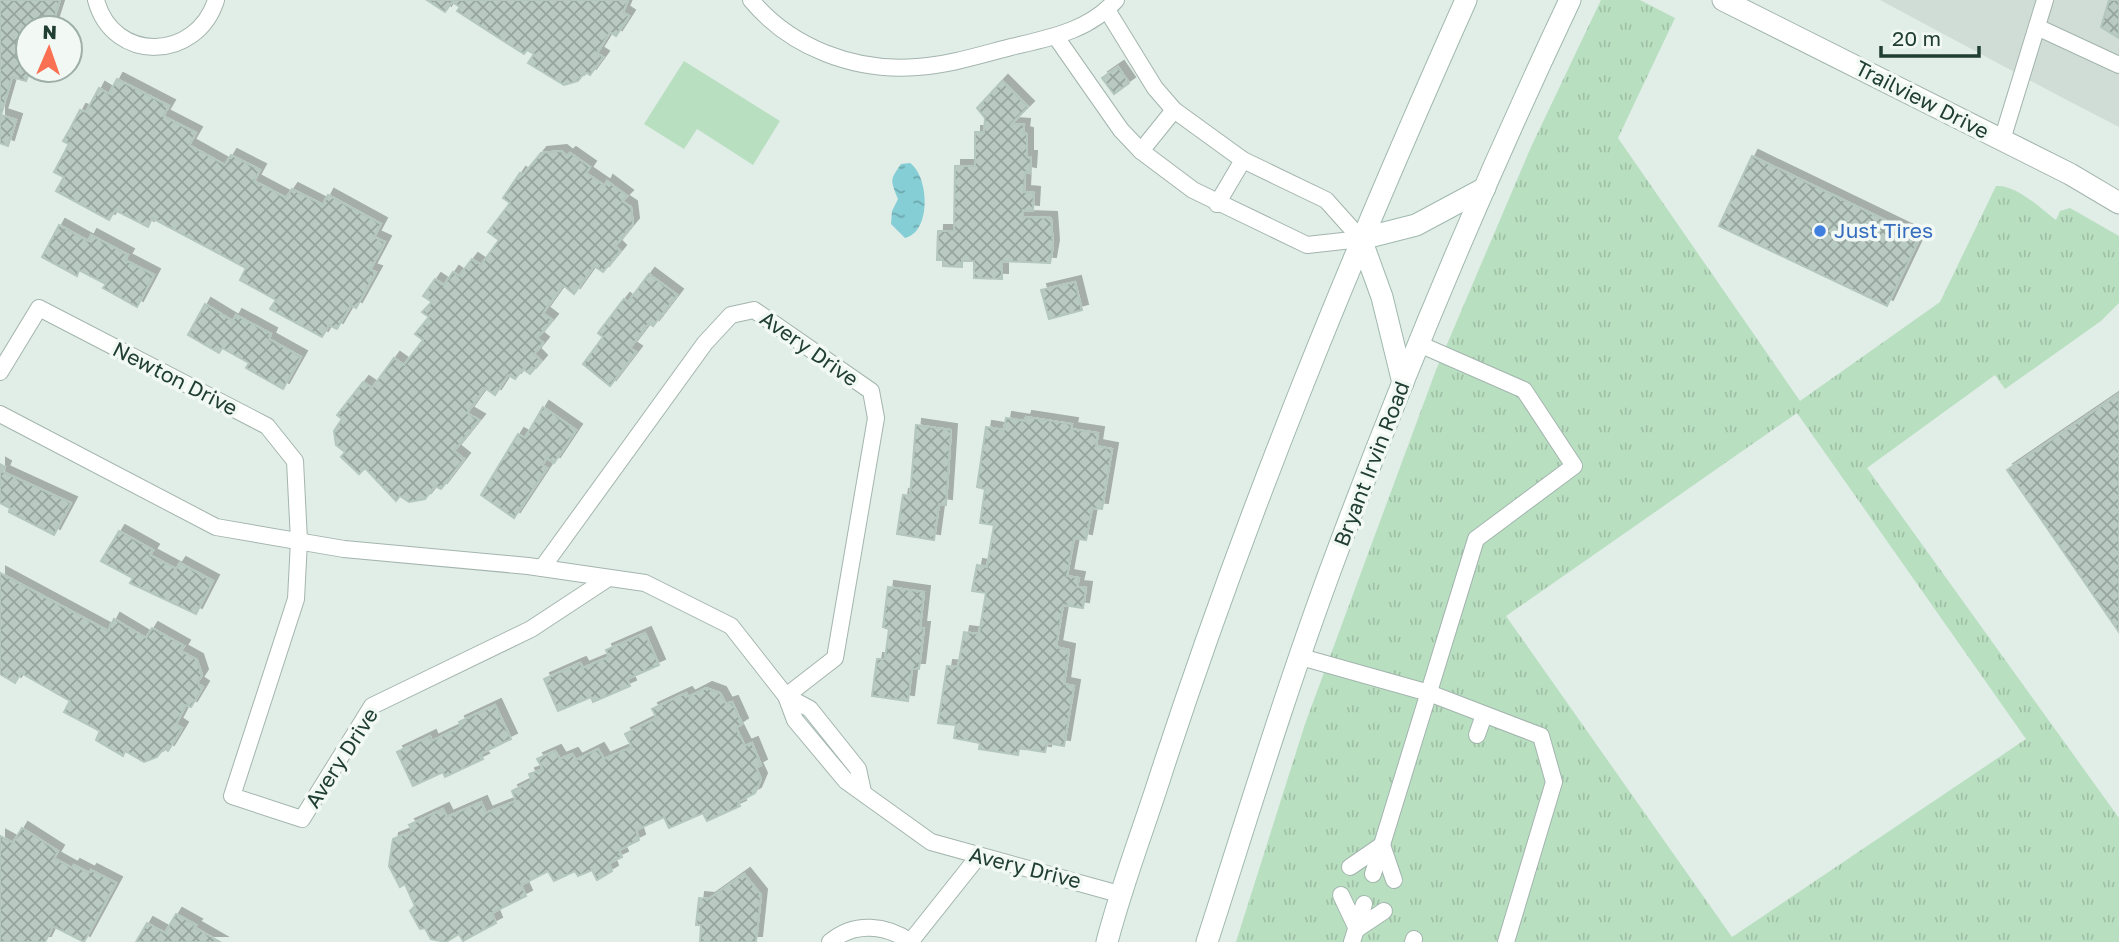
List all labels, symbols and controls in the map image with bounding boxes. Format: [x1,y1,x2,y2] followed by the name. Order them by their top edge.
[14,14,84,84] north arrow
[1881,14,1979,58] scale bar
[42,20,57,43] text: N
[1892,25,1941,51] text: 20 m
[1851,54,1994,144] street label: Trailview Drive
[1834,217,1933,243] place label: Just Tires
[1812,223,1828,239] marker: Just Tires
[755,305,864,392] street label: Avery Drive
[109,336,242,421] street label: Newton Drive
[1328,377,1415,550] street label: Bryant Irvin Road
[299,702,383,812] street label: Avery Drive
[967,841,1084,893] street label: Avery Drive

